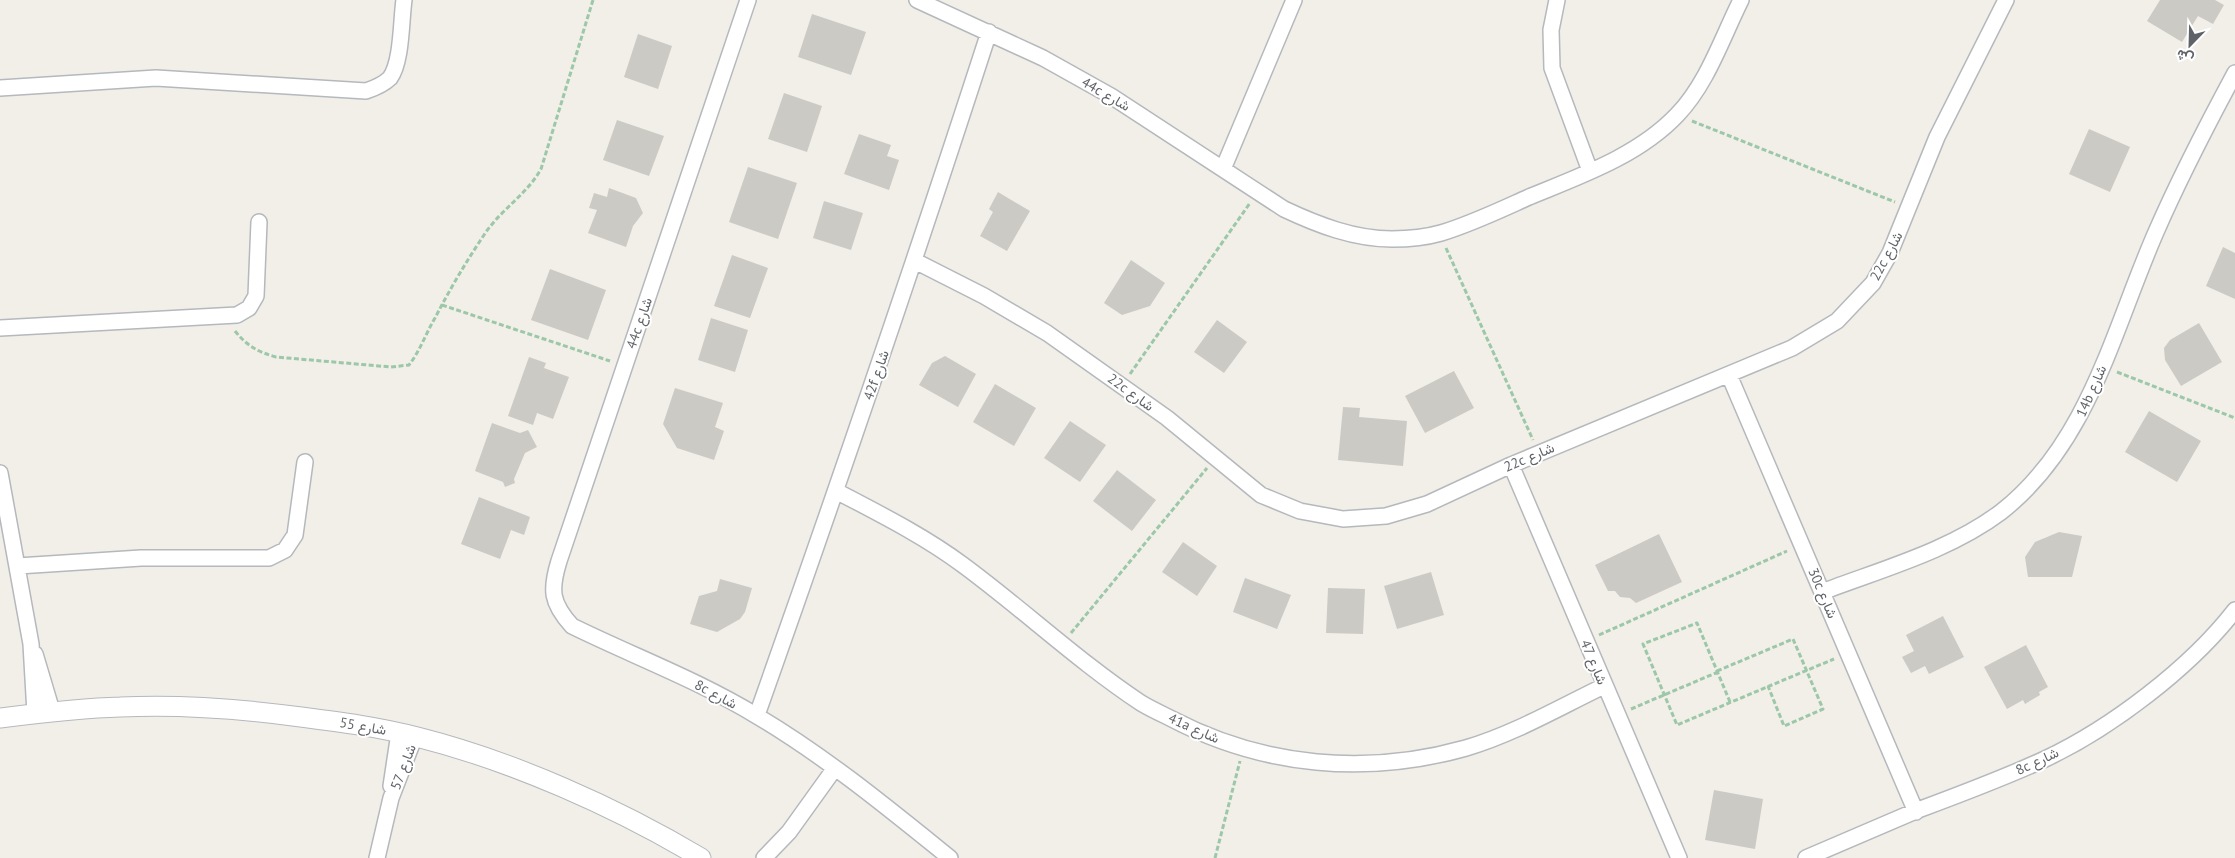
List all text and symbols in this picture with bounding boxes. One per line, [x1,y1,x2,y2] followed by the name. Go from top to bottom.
[2165,20,2215,70] north arrow
[2174,45,2196,69] text: ش
[1077,73,1134,117] street label: 44c شارع
[1866,228,1908,285] street label: 22c شارع
[622,295,658,352] street label: 44c شارع
[859,348,895,403] street label: 42f شارع
[2072,362,2112,420] street label: 14b شارع
[1103,369,1158,417] street label: 22c شارع
[1501,438,1558,478] street label: 22c شارع
[1802,565,1842,622] street label: 30c شارع
[1575,637,1612,688] street label: شارع 47
[691,675,740,714] street label: 8c شارع
[1165,709,1222,749] street label: 41a شارع
[338,713,388,741] street label: شارع 55
[386,742,422,793] street label: شارع 57
[2013,743,2062,781] street label: 8c شارع

